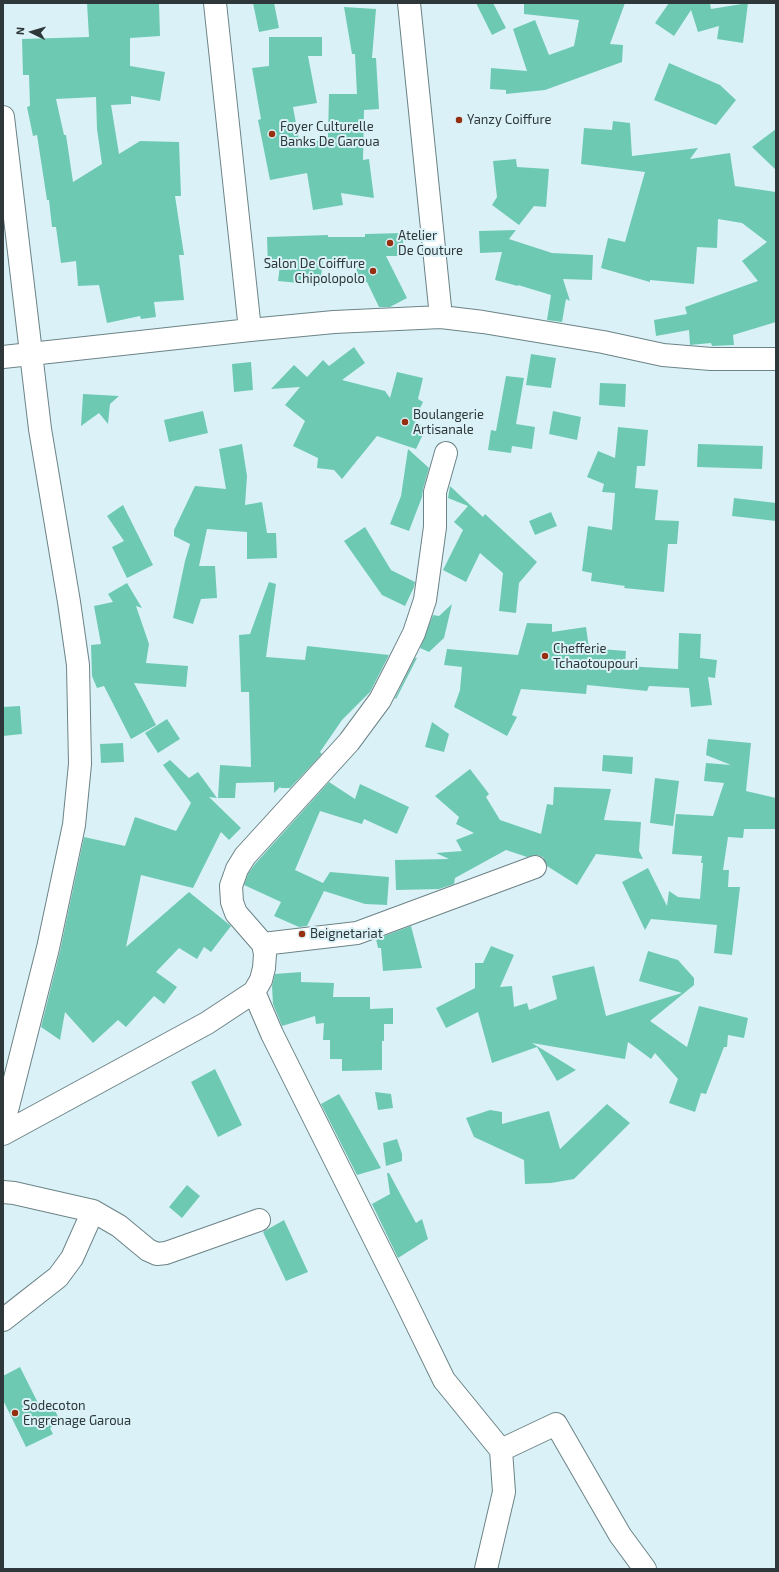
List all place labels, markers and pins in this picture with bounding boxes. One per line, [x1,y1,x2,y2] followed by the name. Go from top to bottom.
[467,112,551,128] place label: Yanzy Coiffure
[454,115,464,125] marker: Yanzy Coiffure
[280,119,380,150] place label: Foyer Culturelle Banks De Garoua
[267,129,277,139] marker: Foyer Culturelle Banks De Garoua
[398,228,463,259] place label: Atelier De Couture
[385,238,395,248] marker: Atelier De Couture
[264,256,365,287] place label: Salon De Coiffure Chipolopolo
[368,266,378,276] marker: Salon De Coiffure Chipolopolo
[413,407,484,438] place label: Boulangerie Artisanale
[400,417,410,427] marker: Boulangerie Artisanale
[553,641,638,672] place label: Chefferie Tchaotoupouri
[540,651,550,661] marker: Chefferie Tchaotoupouri
[310,926,383,942] place label: Beignetariat
[297,929,307,939] marker: Beignetariat
[23,1398,131,1429] place label: Sodecoton Engrenage Garoua
[10,1408,20,1418] marker: Sodecoton Engrenage Garoua

